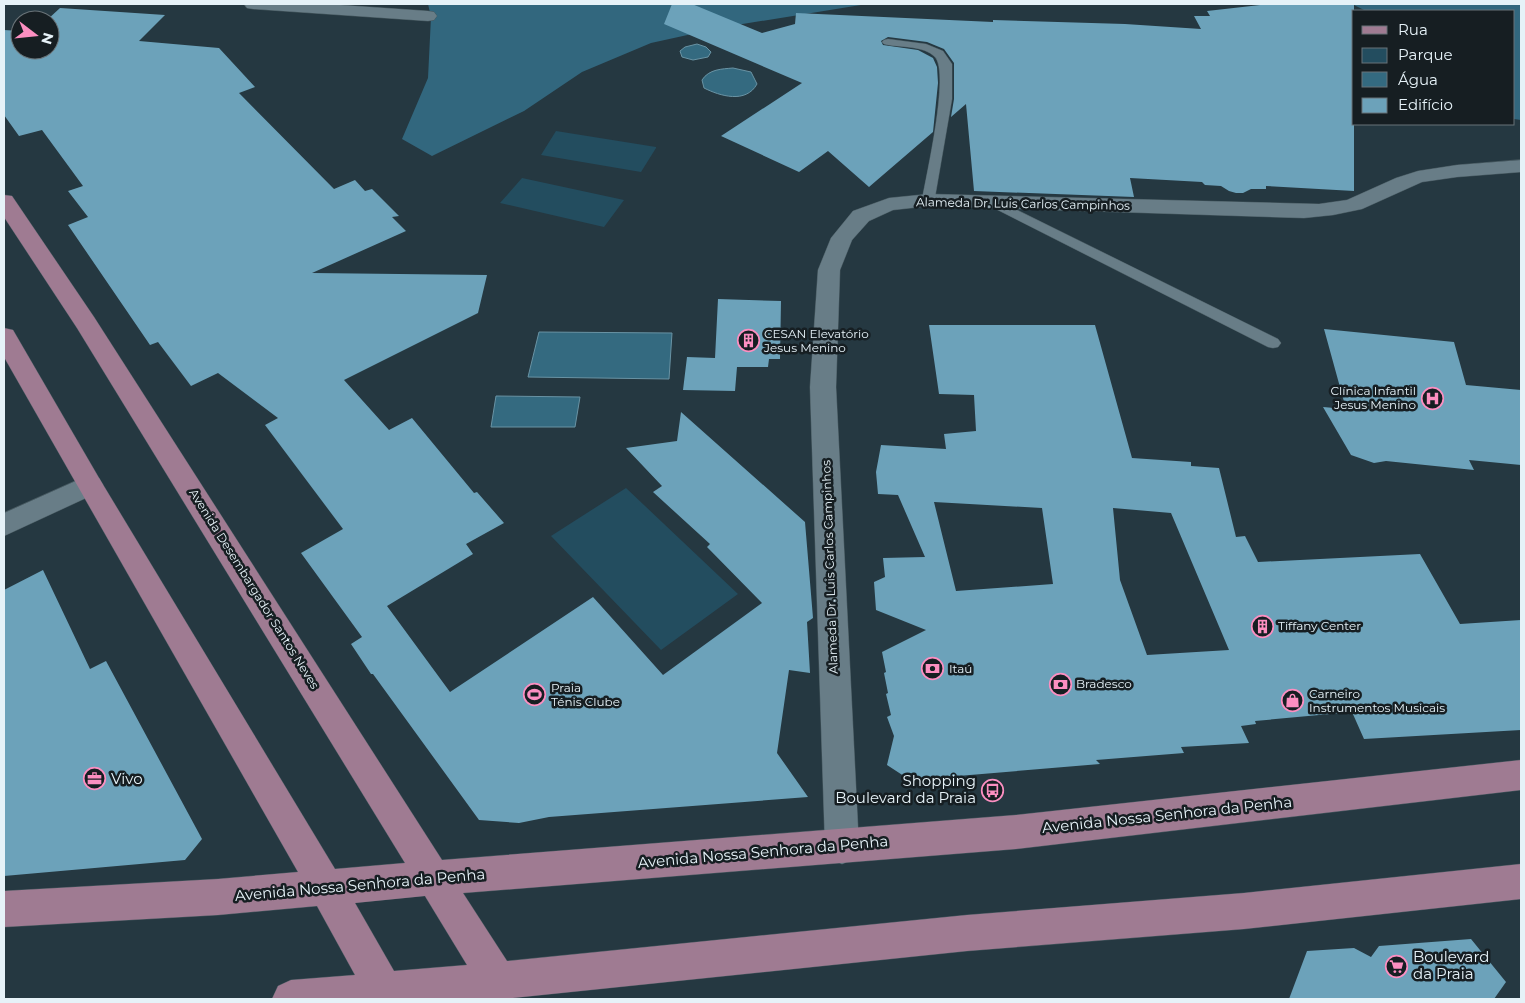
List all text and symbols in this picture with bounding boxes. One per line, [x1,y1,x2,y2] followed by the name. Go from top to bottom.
[10,10,60,60] north arrow
[1352,10,1515,125] legend
[1398,20,1428,39] text: Rua
[37,31,58,47] text: N
[1398,45,1453,64] text: Parque
[1398,70,1438,89] text: Água
[1398,95,1453,114] text: Edifício
[916,194,1130,213] street label: Alameda Dr. Luis Carlos Campinhos
[763,326,869,355] place label: CESAN Elevatório Jesus Menino
[736,329,760,353] building icon: CESAN Elevatório Jesus Menino
[1331,383,1416,412] place label: Clínica Infantil Jesus Menino
[1420,386,1444,410] hospital icon: Clínica Infantil Jesus Menino
[818,460,841,674] street label: Alameda Dr. Luis Carlos Campinhos
[186,486,323,692] street label: Avenida Desembargador Santos Neves
[1250,614,1274,638] building icon: Tiffany Center
[1278,618,1361,633] place label: Tiffany Center
[921,657,945,681] bank icon: Itaú
[949,661,972,676] place label: Itaú
[1048,672,1072,696] bank icon: Bradesco
[1076,676,1132,691] place label: Bradesco
[551,680,620,709] place label: Praia Ténis Clube
[523,683,547,707] sports icon: Praia Ténis Clube
[1309,686,1445,715] place label: Carneiro Instrumentos Musicais
[1281,689,1305,713] shop icon: Carneiro Instrumentos Musicais
[83,767,107,791] office icon: Vivo
[111,769,143,788] place label: Vivo
[835,771,976,807] place label: Shopping Boulevard da Praia
[980,778,1004,802] bus stop icon: Shopping Boulevard da Praia
[1041,792,1293,837] street label: Avenida Nossa Senhora da Penha
[637,831,889,872] street label: Avenida Nossa Senhora da Penha
[234,864,486,905] street label: Avenida Nossa Senhora da Penha
[1413,947,1489,983] place label: Boulevard da Praia
[1385,954,1409,978] supermarket icon: Boulevard da Praia

